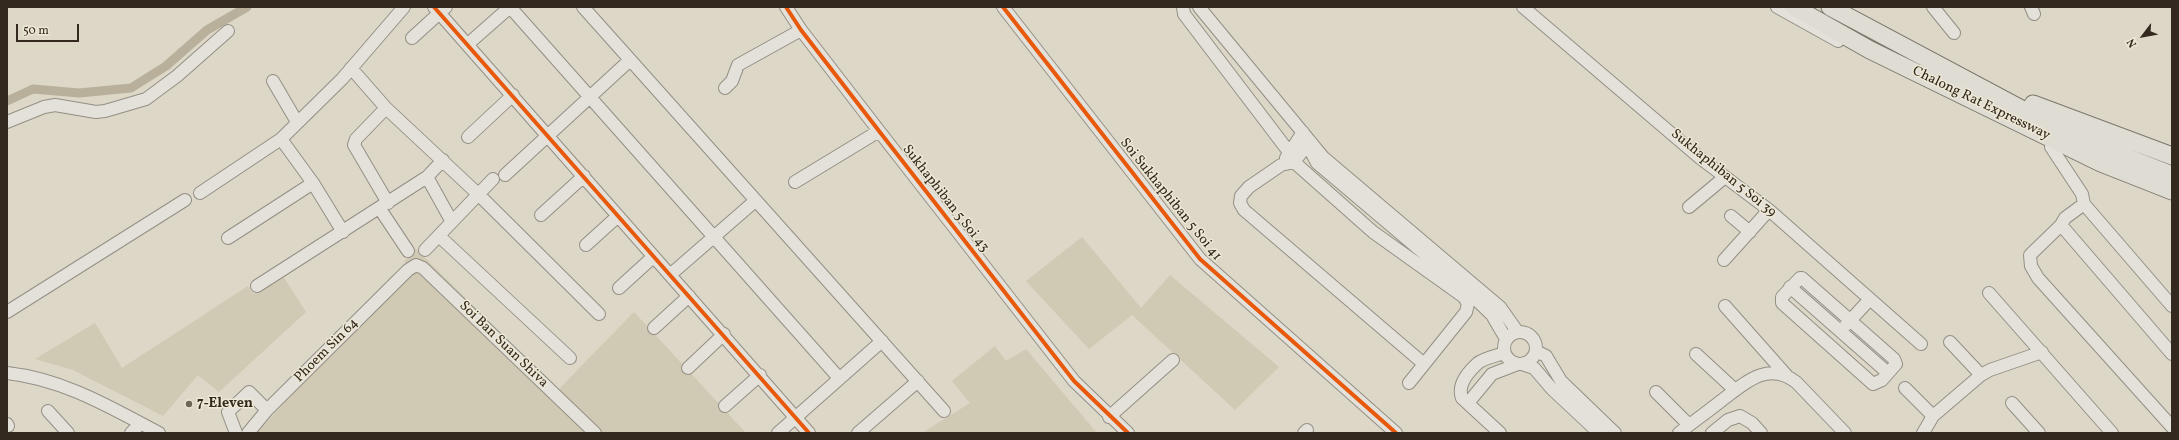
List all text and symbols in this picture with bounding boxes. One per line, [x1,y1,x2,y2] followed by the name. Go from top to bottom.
[18,16,81,42] scale bar
[2123,16,2163,56] north arrow
[23,23,49,39] text: 50 m
[2124,35,2141,50] text: N
[1909,63,2053,145] street label: Chalong Rat Expressway
[1667,126,1779,222] street label: Sukhaphiban 5 Soi 39
[1115,135,1225,265] street label: Soi Sukhaphiban 5 Soi 41
[898,142,992,256] street label: Sukhaphiban 5 Soi 43
[455,298,551,392] street label: Soi Ban Suan Shiva
[291,315,363,387] street label: Phoem Sin 64
[197,396,253,412] place label: 7-Eleven
[184,399,194,409] marker: 7-Eleven

